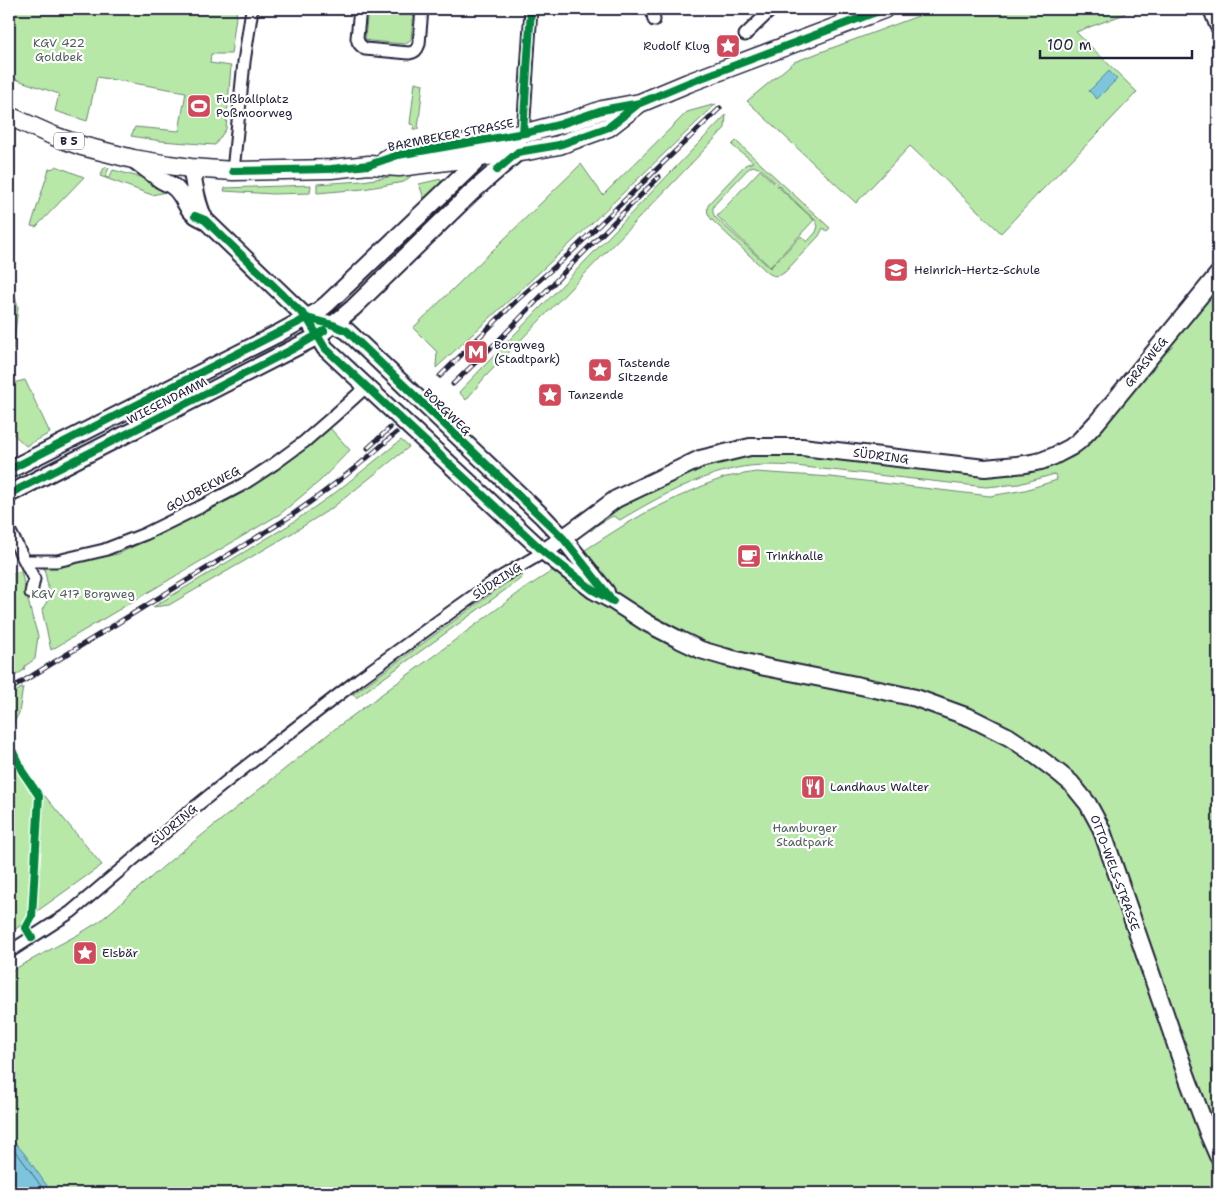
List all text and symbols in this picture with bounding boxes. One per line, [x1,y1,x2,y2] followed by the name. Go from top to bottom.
[1040,28,1192,60] scale bar
[715,33,741,59] place icon: Rudolf Klug
[33,35,85,65] park label: KGV 422 Goldbek
[1047,35,1092,55] text: 100 m
[643,38,710,54] place label: Rudolf Klug
[216,91,292,121] place label: Fußballplatz Poßmoorweg
[186,93,212,119] sports icon: Fußballplatz Poßmoorweg
[387,115,515,155] street label: BARMBEKER STRASSE
[54,132,84,150] road number: B 5
[883,257,909,283] school or university icon: Heinrich-Hertz-Schule
[914,262,1040,278] place label: Heinrich-Hertz-Schule
[1121,334,1171,390] street label: GRASWEG
[494,337,560,367] place label: Borgweg (Stadtpark)
[463,339,489,365] metro station icon: Borgweg (Stadtpark)
[618,355,671,385] place label: Tastende Sitzende
[587,357,613,383] place icon: Tastende Sitzende
[124,374,210,428] street label: WIESENDAMM
[537,382,563,408] place icon: Tanzende
[420,385,474,439] street label: BORGWEG
[568,387,624,403] place label: Tanzende
[852,445,910,467] street label: SÜDRING
[163,463,243,515] street label: GOLDBEKWEG
[736,543,762,569] cafe icon: Trinkhalle
[766,548,824,564] place label: Trinkhalle
[469,559,525,603] street label: SÜDRING
[31,586,135,602] park label: KGV 417 Borgweg
[800,774,826,800] restaurant icon: Landhaus Walter
[830,779,930,795] place label: Landhaus Walter
[147,801,201,849] street label: SÜDRING
[1087,813,1143,933] street label: OTTO-WELS-STRASSE
[772,820,838,850] park label: Hamburger Stadtpark
[72,940,98,966] place icon: Eisbär
[102,945,139,961] place label: Eisbär

